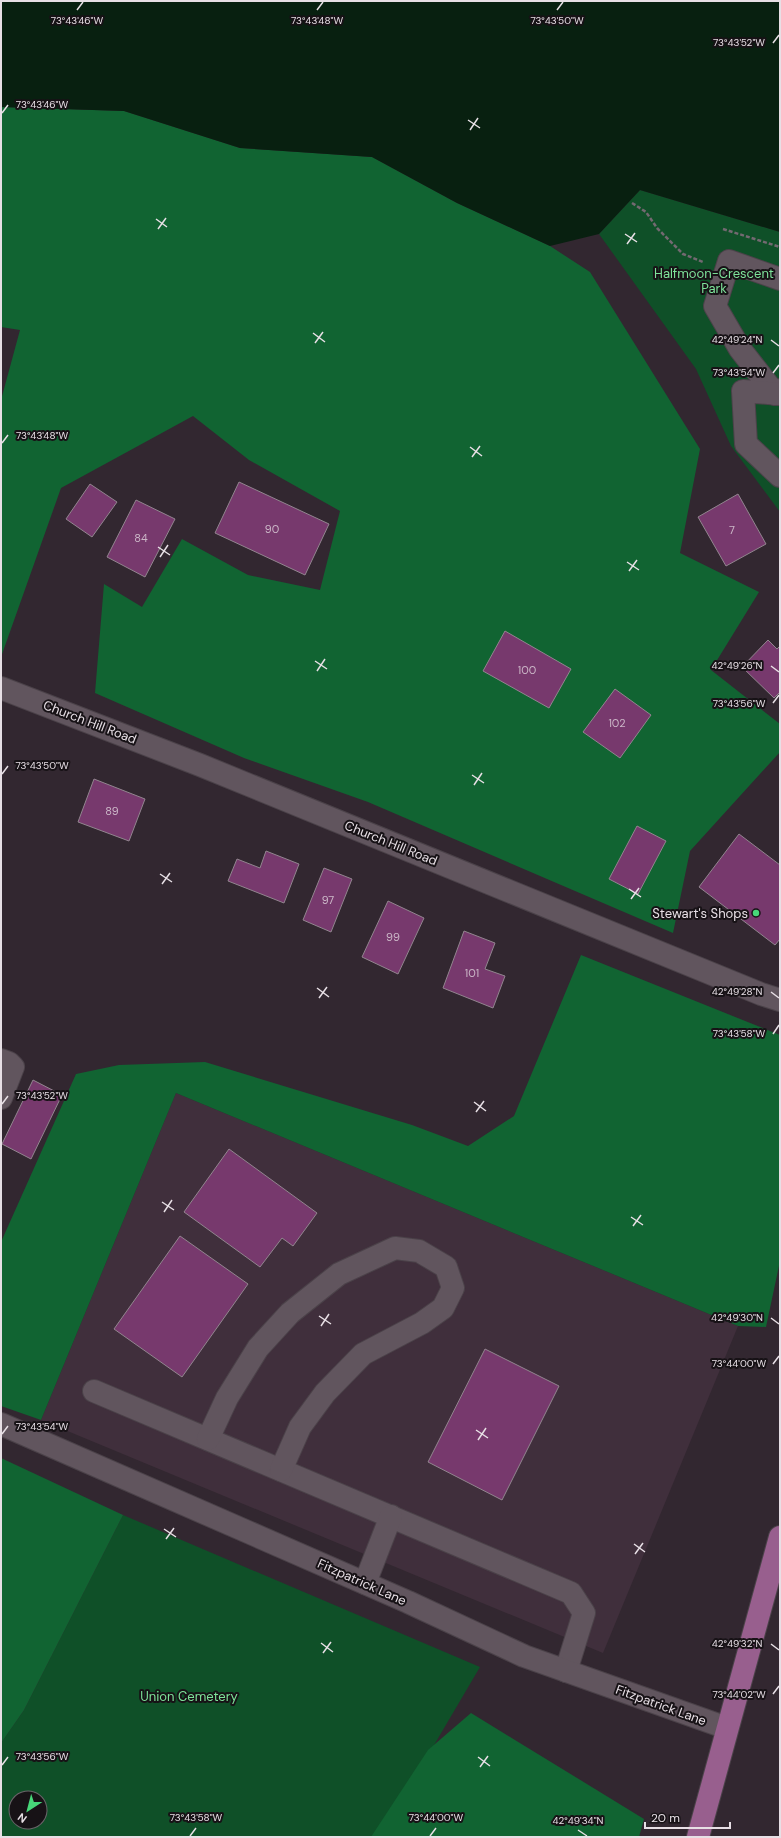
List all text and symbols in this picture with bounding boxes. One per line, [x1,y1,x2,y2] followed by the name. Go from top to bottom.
[51,14,104,27] text: 73°43'46"W
[291,14,343,27] text: 73°43'48"W
[530,14,584,27] text: 73°43'50"W
[713,36,765,49] text: 73°43'52"W
[16,98,69,111] text: 73°43'46"W
[654,265,774,297] park label: Halfmoon-Crescent Park
[712,333,762,346] text: 42°49'24"N
[713,366,766,379] text: 73°43'54"W
[16,429,68,442] text: 73°43'48"W
[265,522,279,536] house number: 90
[729,523,735,537] house number: 7
[134,531,148,545] house number: 84
[711,659,763,672] text: 42°49'26"N
[518,663,536,677] house number: 100
[41,696,139,748] street label: Church Hill Road
[713,697,766,710] text: 73°43'56"W
[608,716,626,730] house number: 102
[15,759,69,772] text: 73°43'50"W
[105,804,119,818] house number: 89
[342,817,440,869] street label: Church Hill Road
[322,893,334,907] house number: 97
[652,905,748,922] place label: Stewart's Shops
[751,908,761,918] marker: Stewart's Shops
[386,930,400,944] house number: 99
[465,966,479,980] house number: 101
[712,985,762,998] text: 42°49'28"N
[713,1027,766,1040] text: 73°43'58"W
[16,1089,68,1102] text: 73°43'52"W
[711,1311,763,1324] text: 42°49'30"N
[712,1357,767,1370] text: 73°44'00"W
[16,1420,69,1433] text: 73°43'54"W
[315,1555,409,1609] street label: Fitzpatrick Lane
[712,1637,762,1650] text: 42°49'32"N
[613,1681,709,1729] street label: Fitzpatrick Lane
[140,1688,238,1705] park label: Union Cemetery
[712,1688,766,1701] text: 73°44'02"W
[16,1750,69,1763] text: 73°43'56"W
[8,1790,48,1830] north arrow
[645,1804,730,1830] scale bar
[15,1810,29,1826] text: N
[651,1810,680,1826] text: 20 m
[170,1811,223,1824] text: 73°43'58"W
[409,1811,464,1824] text: 73°44'00"W
[553,1814,604,1827] text: 42°49'34"N

